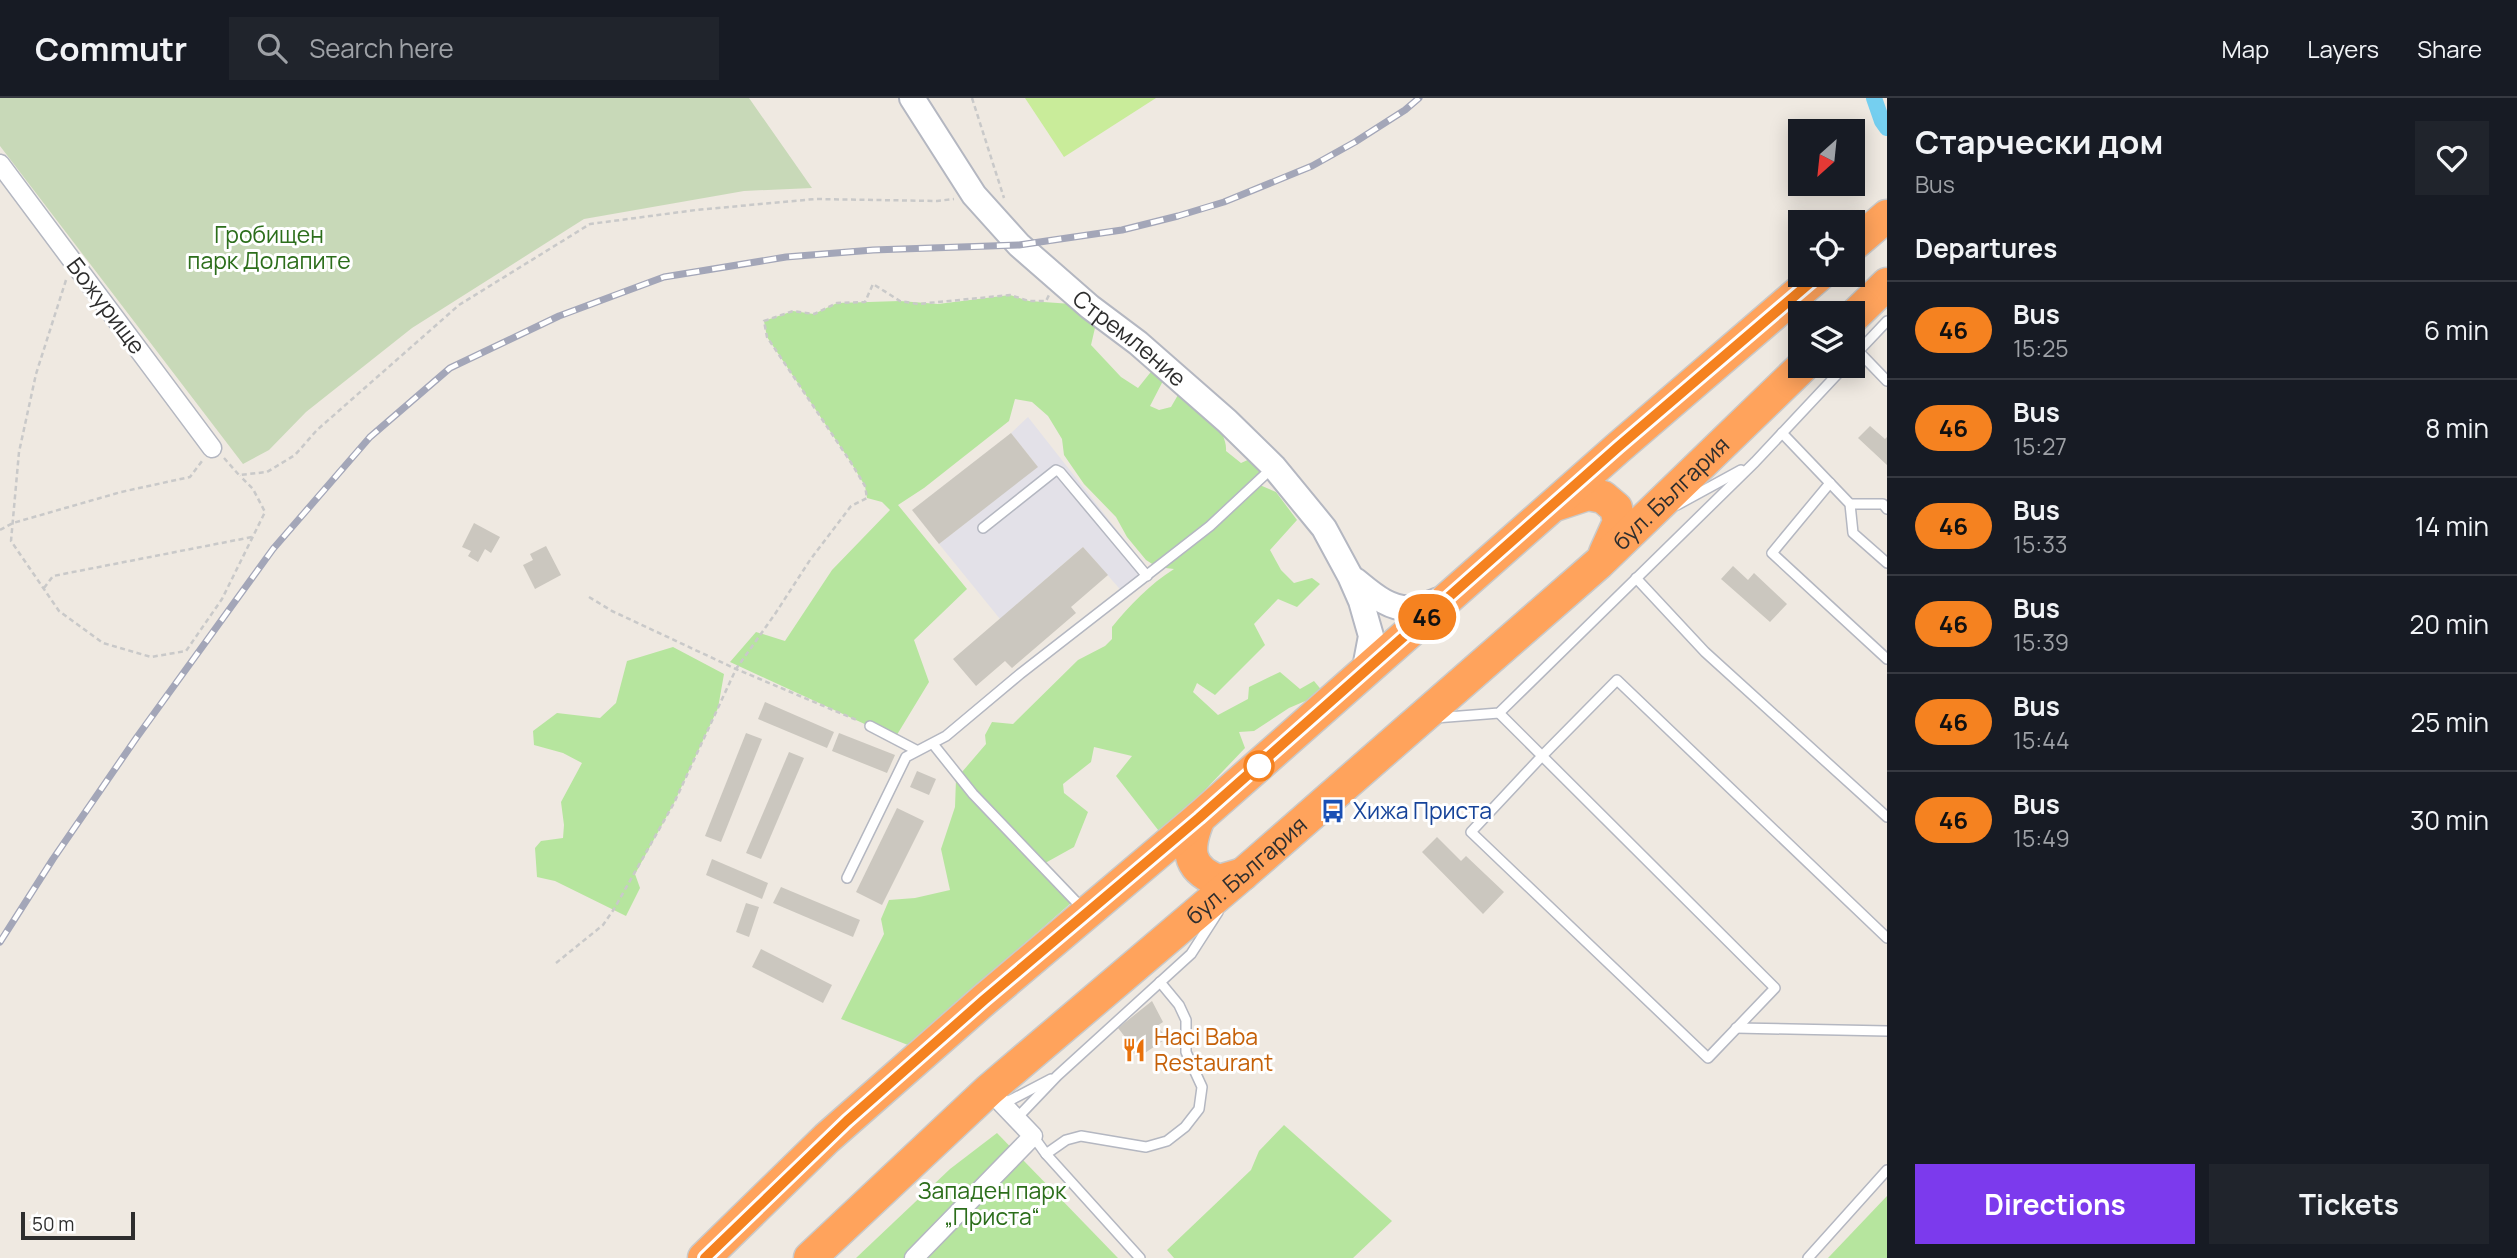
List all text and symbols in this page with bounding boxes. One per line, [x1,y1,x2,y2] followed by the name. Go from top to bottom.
[229,17,719,80] search box
[35,26,187,71] text: Commutr
[253,29,291,67] icon: search
[309,30,454,66] text: Search here
[2222,32,2269,65] text: Map
[2307,32,2379,65] text: Layers
[2417,32,2482,65] text: Share
[1788,119,1866,196] north arrow
[1788,119,1865,378] map controls
[1915,119,2163,164] text: Старчески дом
[2415,121,2489,195] button: heart
[1915,168,1955,200] text: Bus
[1788,210,1865,287] button: locate
[187,218,351,276] park label: Гробищен парк Долапите
[1915,230,2057,266] text: Departures
[60,251,154,360] street label: Божурище
[1066,282,1194,393] street label: Стремление
[2013,296,2060,332] text: Bus
[1788,301,1865,378] button: layers
[2424,312,2489,348] text: 6 min
[1939,313,1968,346] text: 46
[2013,332,2069,364] text: 15:25
[2013,394,2060,430] text: Bus
[2425,410,2489,446] text: 8 min
[1939,411,1968,444] text: 46
[1605,429,1736,556] street label: бул. България
[2013,430,2067,462] text: 15:27
[2013,492,2060,528] text: Bus
[2415,508,2489,544] text: 14 min
[1939,509,1968,542] text: 46
[2013,528,2068,560] text: 15:33
[2013,590,2060,626] text: Bus
[1396,594,1458,640] line badge: 46
[1412,600,1442,633] text: 46
[2410,606,2489,642] text: 20 min
[1939,607,1968,640] text: 46
[2013,626,2069,658] text: 15:39
[2013,688,2060,724] text: Bus
[2410,704,2489,740] text: 25 min
[1939,705,1968,738] text: 46
[2013,724,2069,756] text: 15:44
[1244,751,1274,781] unlabelled marker
[2013,786,2060,822] text: Bus
[1353,794,1492,826] place label: Хижа Приста
[1319,797,1347,825] bus stop icon: Хижа Приста
[2410,802,2489,838] text: 30 min
[1939,803,1968,836] text: 46
[1178,808,1313,931] street label: бул. България
[2013,822,2070,854] text: 15:49
[1154,1020,1273,1078] place label: Haci Baba Restaurant
[1120,1036,1148,1064] restaurant icon: Haci Baba Restaurant
[1915,1164,2195,1244] button: Directions
[2209,1164,2489,1244] button: Tickets
[918,1174,1067,1232] park label: Западен парк „Приста“
[21,1209,135,1241] scale bar
[32,1211,74,1237] text: 50 m

